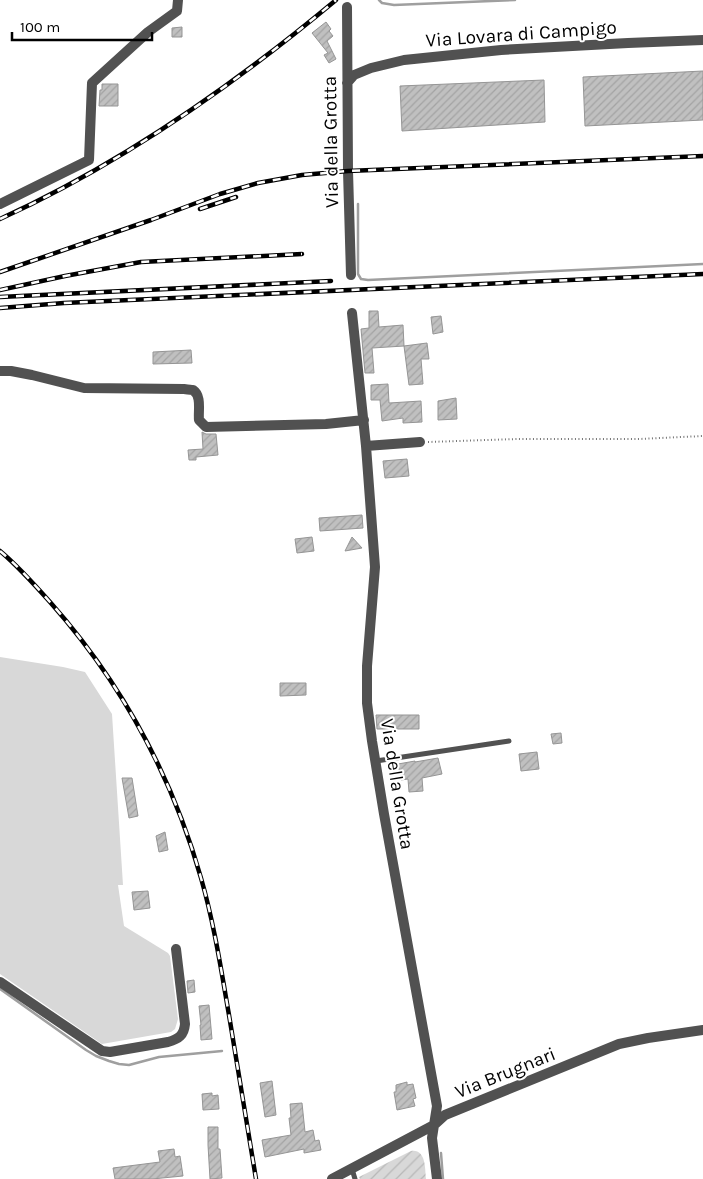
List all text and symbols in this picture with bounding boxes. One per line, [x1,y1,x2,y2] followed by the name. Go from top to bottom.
[12,10,152,42] scale bar
[425,16,617,52] street label: Via Lovara di Campigo
[20,18,60,36] text: 100 m
[319,76,343,208] street label: Via della Grotta
[376,717,418,851] street label: Via della Grotta
[452,1043,559,1103] street label: Via Brugnari

